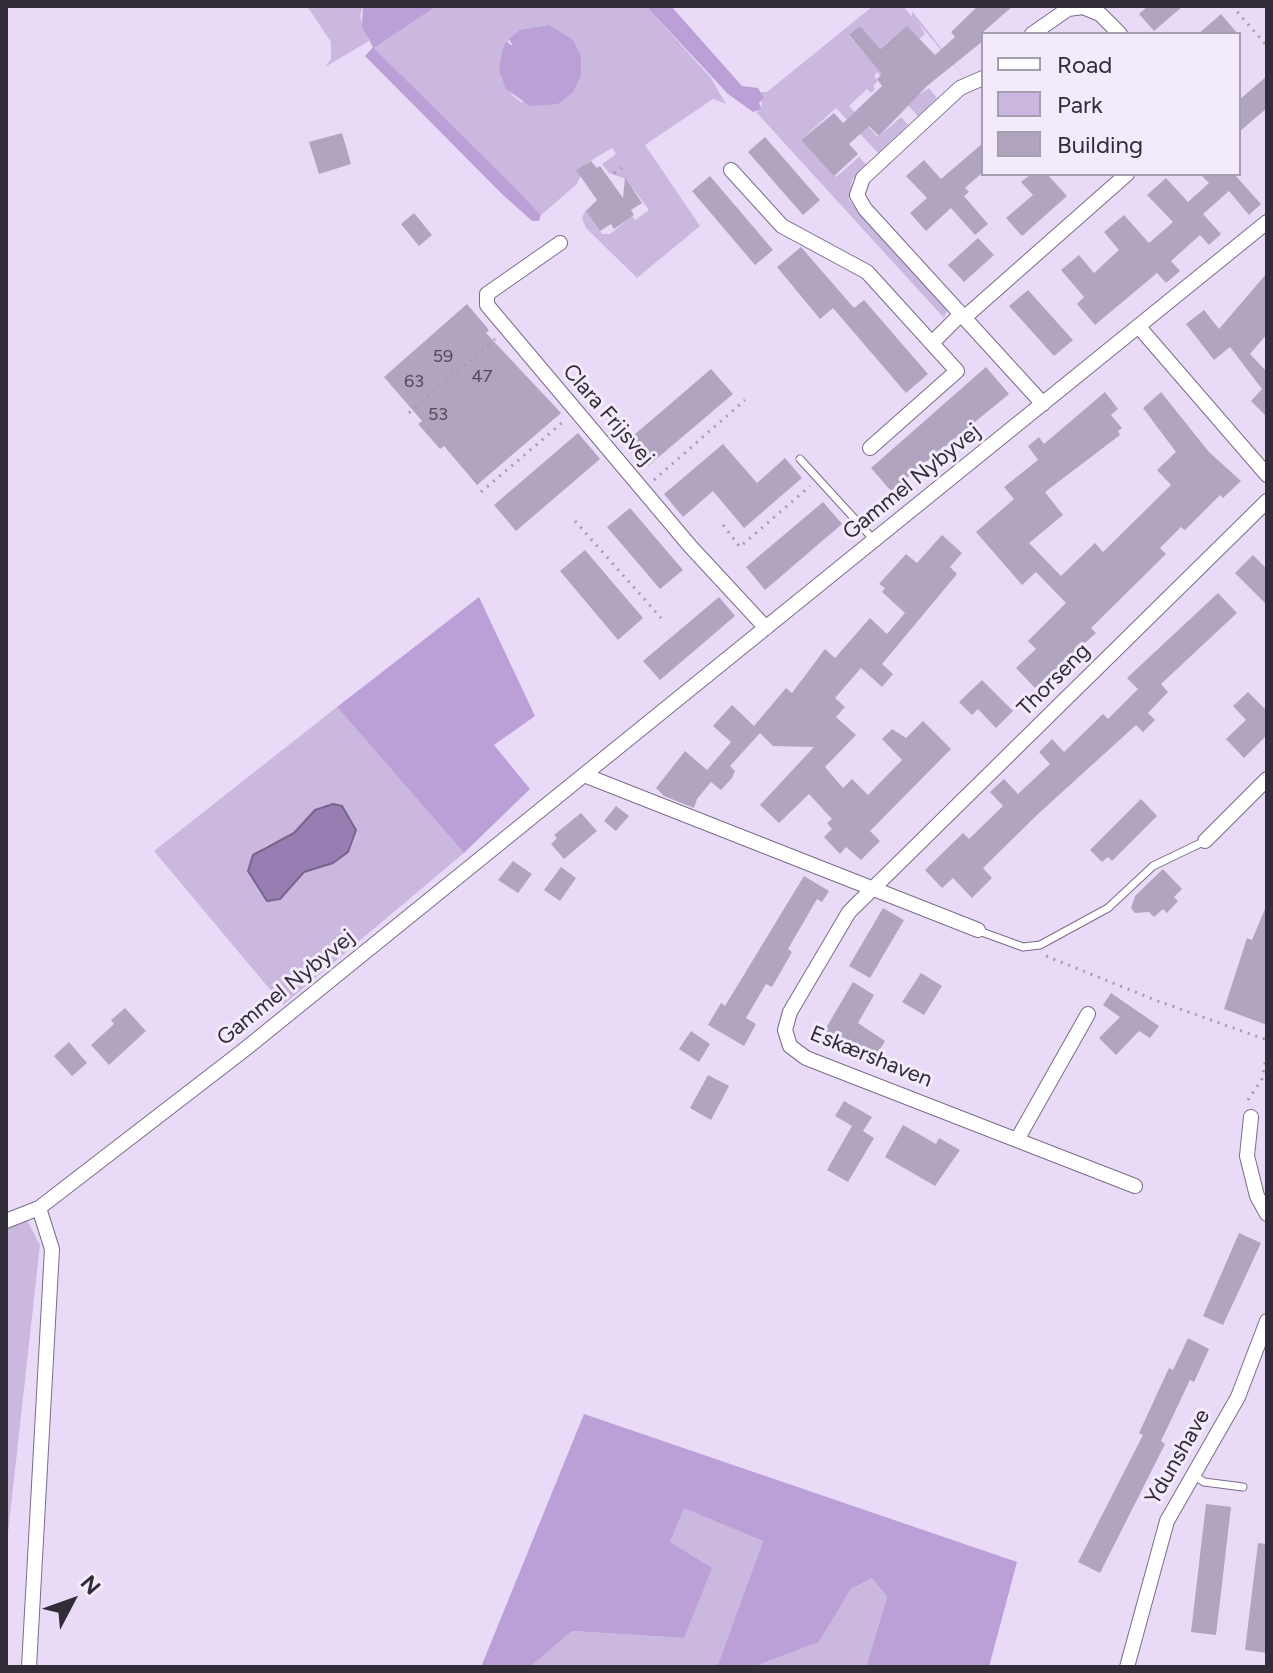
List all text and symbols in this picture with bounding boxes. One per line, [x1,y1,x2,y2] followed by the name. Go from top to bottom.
[981,32,1241,176] legend
[1057,50,1112,79] text: Road
[1057,90,1103,119] text: Park
[1057,130,1143,159] text: Building
[433,346,453,368] house number: 59
[557,359,659,471] street label: Clara Frijsvej
[472,366,492,388] house number: 47
[404,371,424,393] house number: 63
[428,404,448,426] house number: 53
[838,418,986,546] street label: Gammel Nybyvej
[1012,638,1096,722] street label: Thorseng
[212,924,360,1052] street label: Gammel Nybyvej
[806,1021,936,1093] street label: Eskærshaven
[1140,1404,1216,1510] street label: Ydunshave
[32,1561,112,1641] north arrow
[75,1570,106,1600] text: N

